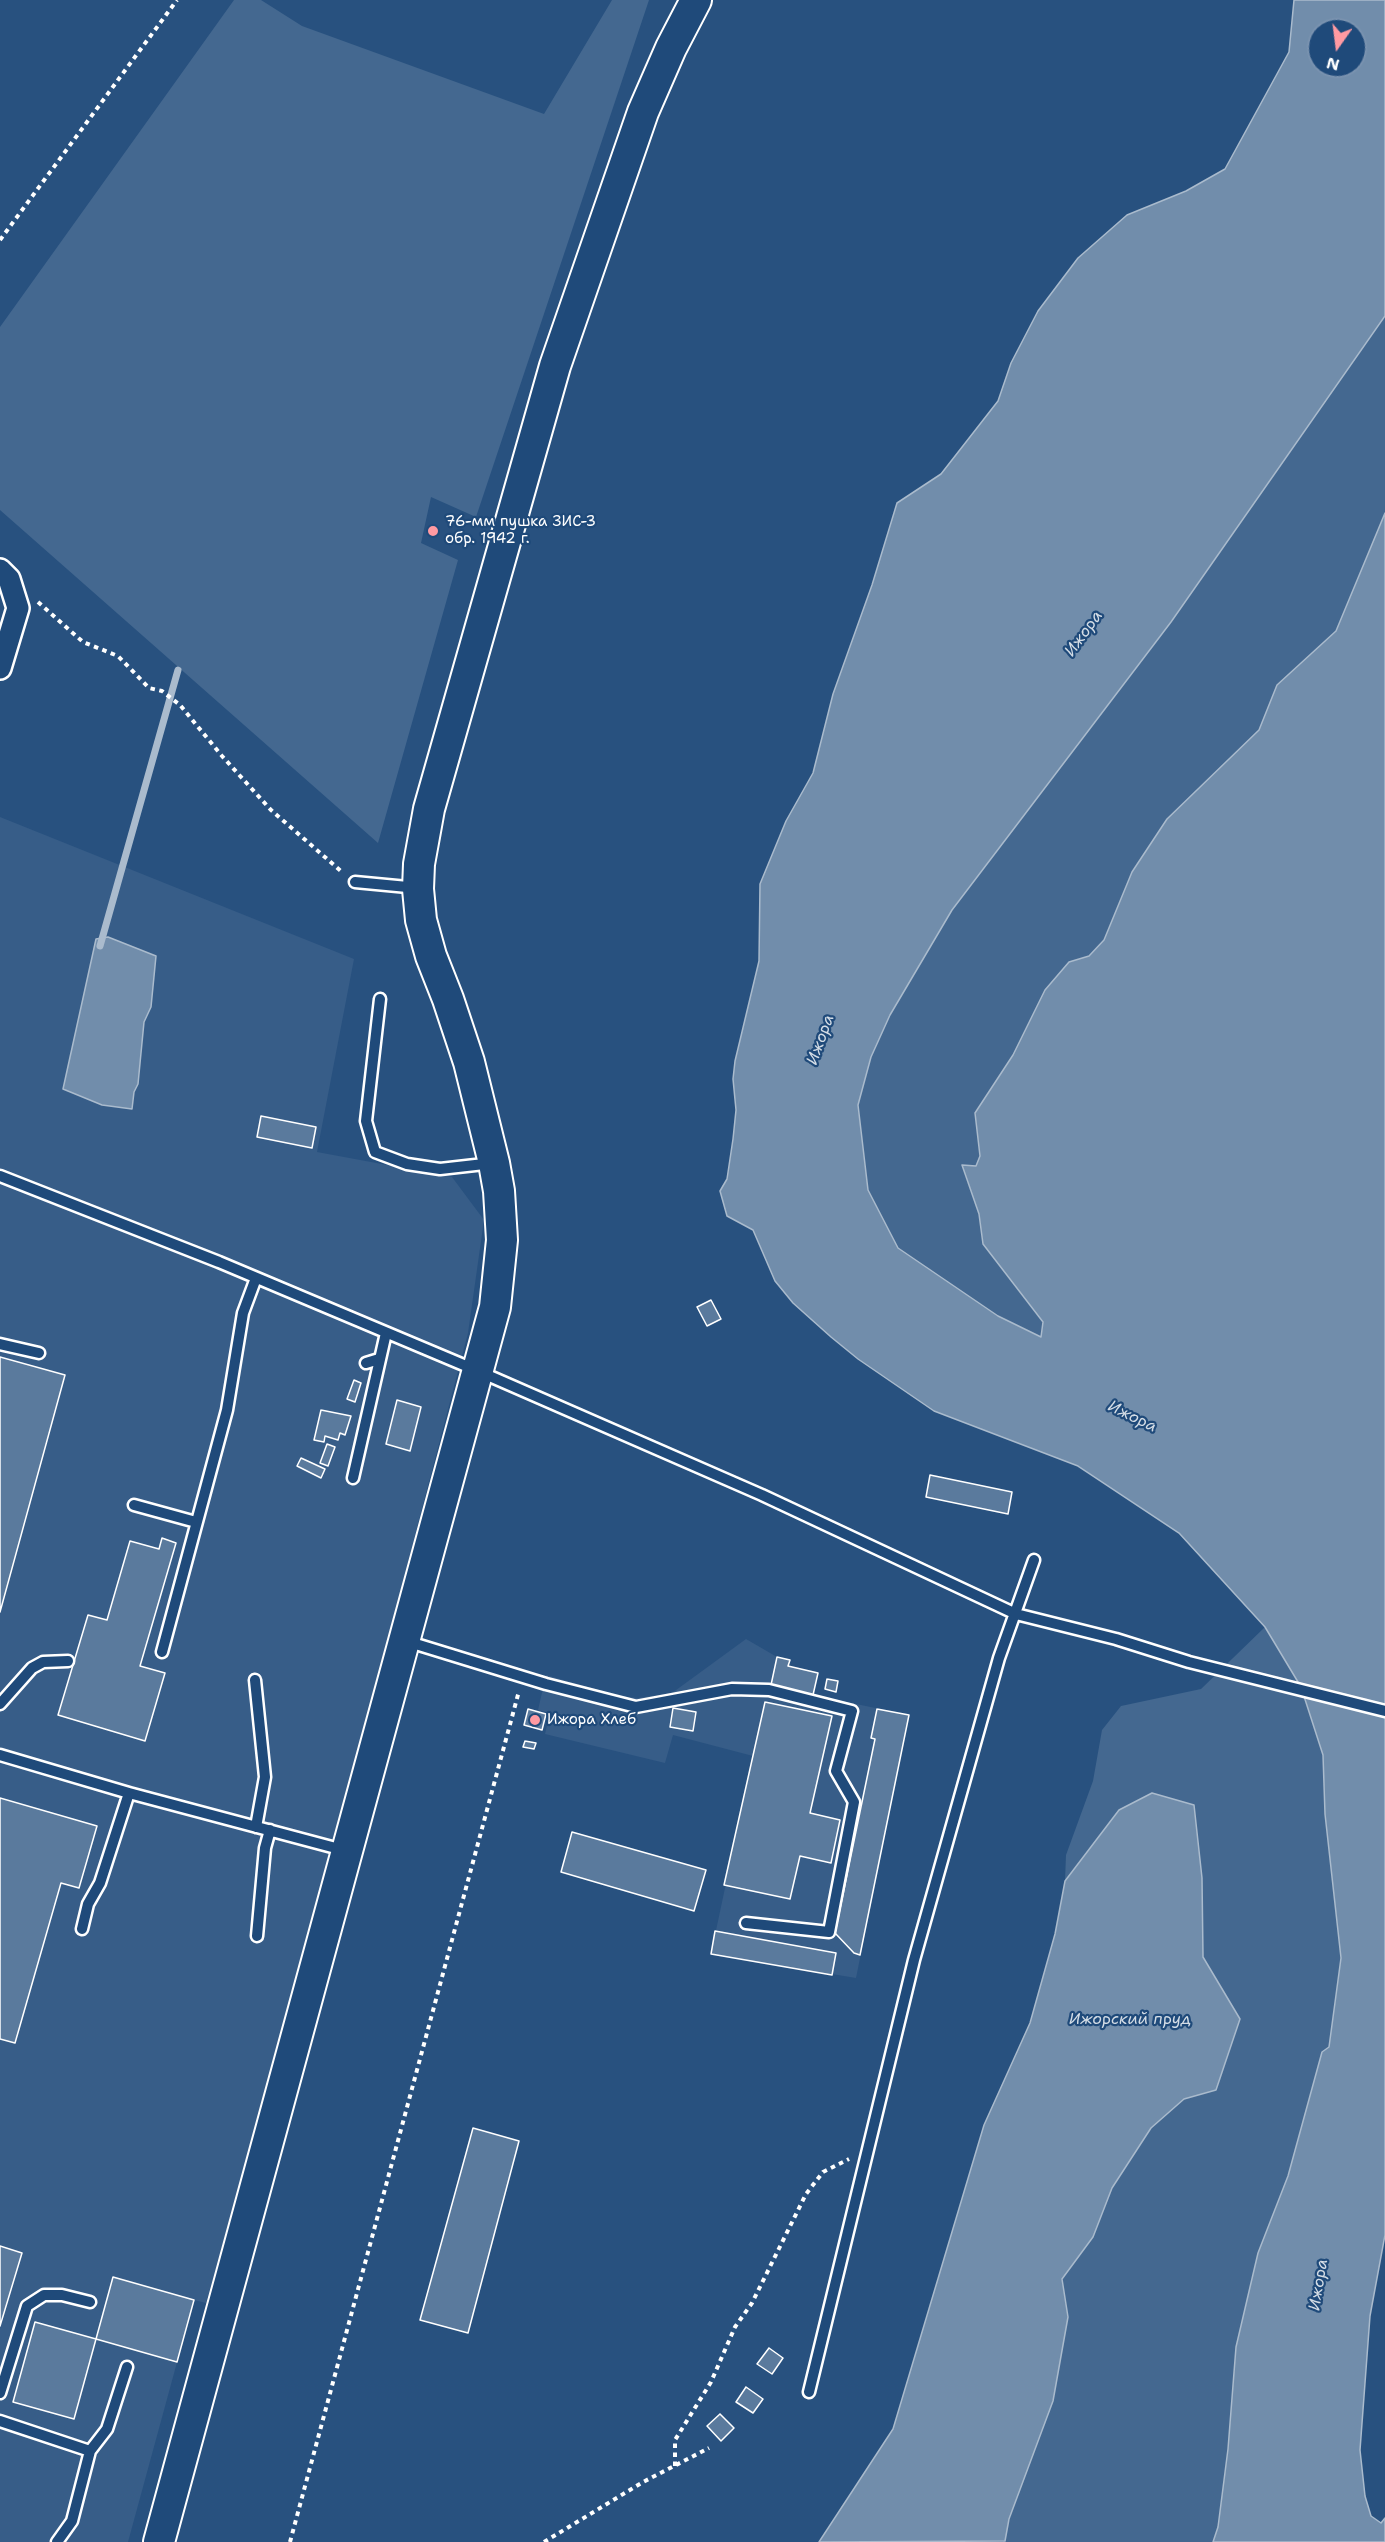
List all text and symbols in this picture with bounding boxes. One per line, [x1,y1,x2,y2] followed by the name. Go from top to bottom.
[1307,18,1367,78] north arrow
[1324,52,1342,76] text: N
[445,513,596,548] place label: 76-мм пушка ЗИС-3 обр. 1942 г.
[426,524,440,538] marker: 76-мм пушка ЗИС-3 обр. 1942 г.
[1061,607,1107,661] water label: Ижора
[803,1012,839,1068] water label: Ижора
[1104,1397,1160,1437] water label: Ижора
[547,1711,636,1729] place label: Ижора Хлеб
[528,1713,542,1727] marker: Ижора Хлеб
[1069,2010,1191,2030] water label: Ижорский пруд
[1305,2258,1333,2312] water label: Ижора

